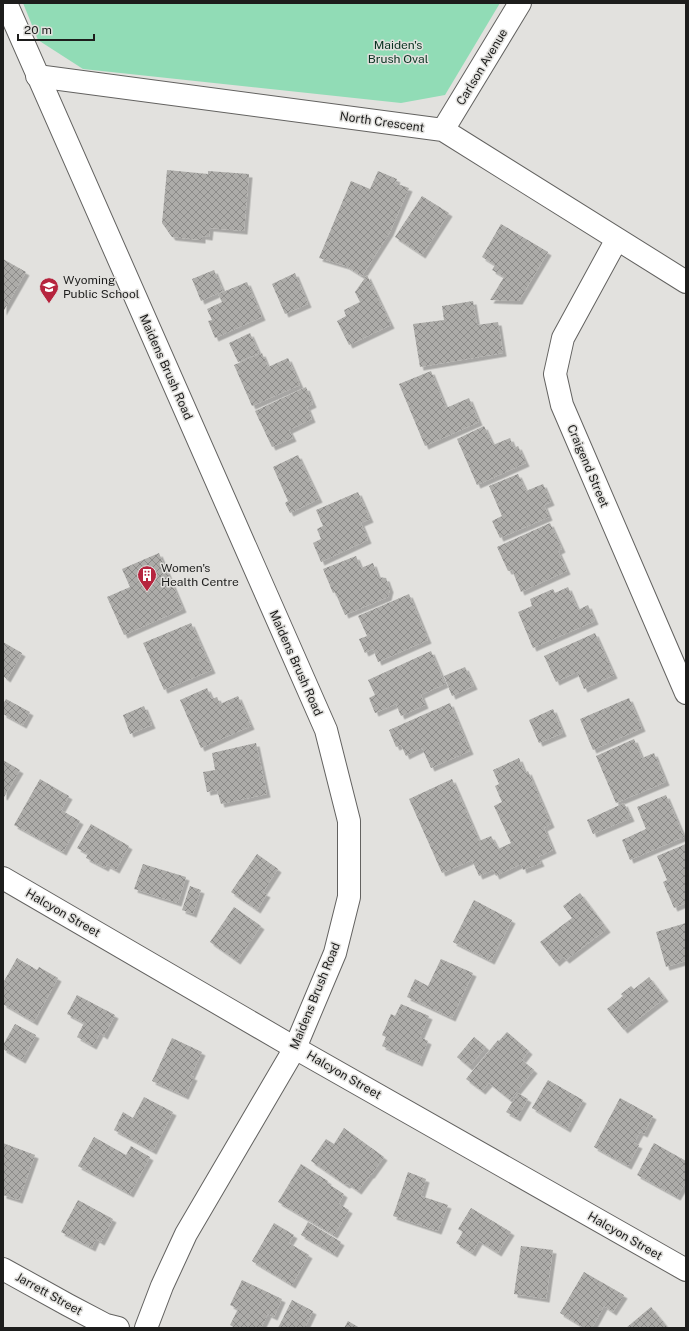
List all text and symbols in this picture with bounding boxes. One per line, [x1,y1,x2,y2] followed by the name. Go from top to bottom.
[18,16,94,42] scale bar
[24,23,52,37] text: 20 m
[454,26,510,108] street label: Carlson Avenue
[368,38,429,66] park label: Maiden's Brush Oval
[339,109,425,135] street label: North Crescent
[63,273,140,301] place label: Wyoming Public School
[38,276,60,304] school or university icon: Wyoming Public School
[136,312,196,422] street label: Maidens Brush Road
[564,423,612,510] street label: Craigend Street
[161,561,239,589] place label: Women's Health Centre
[136,564,158,592] building icon: Women's Health Centre
[266,608,326,718] street label: Maidens Brush Road
[23,886,103,940] street label: Halcyon Street
[287,941,343,1051] street label: Maidens Brush Road
[304,1048,384,1102] street label: Halcyon Street
[585,1209,665,1263] street label: Halcyon Street
[13,1270,85,1318] street label: Jarrett Street

